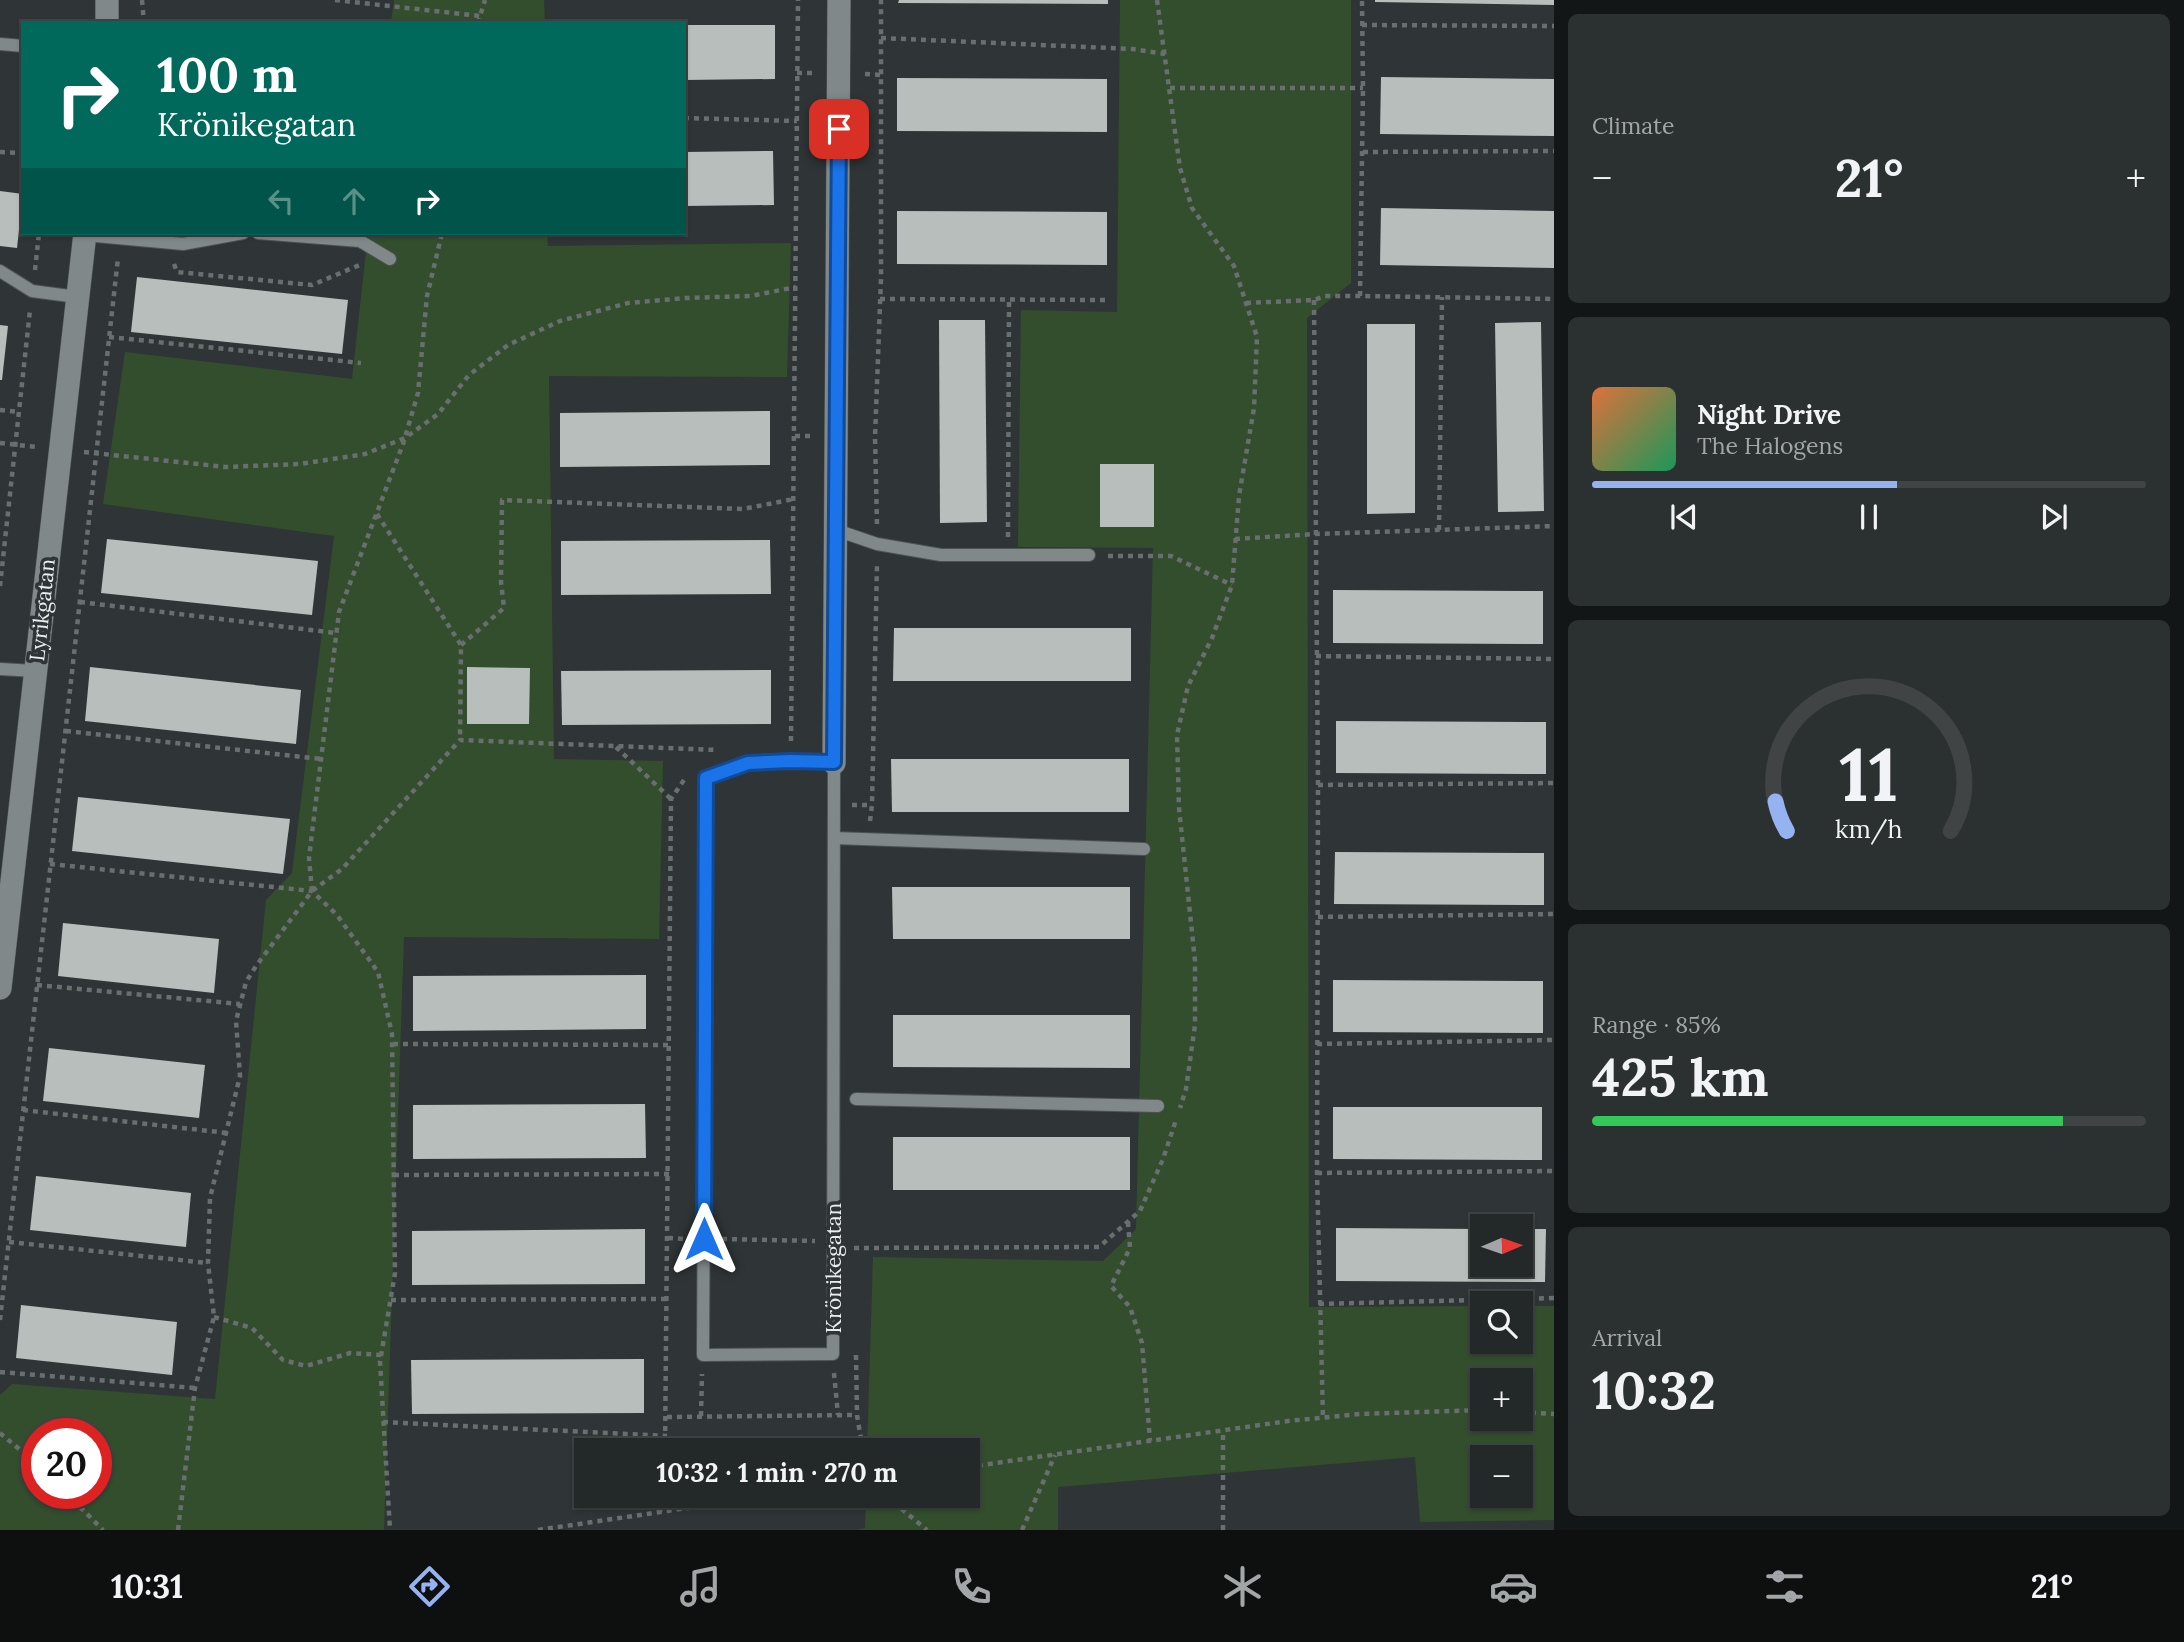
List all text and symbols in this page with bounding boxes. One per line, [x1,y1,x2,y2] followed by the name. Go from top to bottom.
[157,43,297,105] text: 100 m
[42,49,133,140] icon: right
[809,99,869,159] pin
[157,104,356,145] text: Krönikegatan
[820,110,858,148] icon: arrive
[1592,111,1674,140] text: Climate
[1835,145,1903,211] text: 21°
[1592,154,1612,202] text: −
[2126,154,2146,202] text: +
[262,182,300,220] icon: left
[335,182,373,220] icon: ahead
[408,182,446,220] icon: right
[1697,398,1841,431] text: Night Drive
[1697,431,1843,460] text: The Halogens
[1665,498,1703,536] icon: previous
[1850,498,1888,536] icon: pause
[2035,498,2073,536] icon: next
[23,557,61,663] street label: Lyrikgatan
[1839,728,1899,821] text: 11
[1835,813,1903,845] text: km/h
[1592,1010,1721,1039] text: Range · 85%
[1592,1044,1769,1110] text: 425 km
[667,1202,741,1276] position arrow
[820,1202,847,1333] street label: Krönikegatan
[1470,1214,1533,1278] north arrow
[1470,1214,1533,1508] map controls
[1470,1291,1533,1354] button: search
[1592,1323,1662,1352] text: Arrival
[1592,1357,1716,1423] text: 10:32
[1470,1368,1533,1431] button: +
[21,1418,112,1509] speed limit sign: 20
[1470,1445,1533,1508] button: −
[657,1456,897,1489] text: 10:32 · 1 min · 270 m
[405,1562,454,1611] icon: directions
[676,1562,725,1611] icon: music
[947,1562,996,1611] icon: phone
[1218,1562,1267,1611] icon: climate
[1489,1562,1538,1611] icon: car
[1760,1562,1809,1611] icon: filters
[111,1566,183,1607] text: 10:31
[2031,1566,2073,1607] text: 21°

